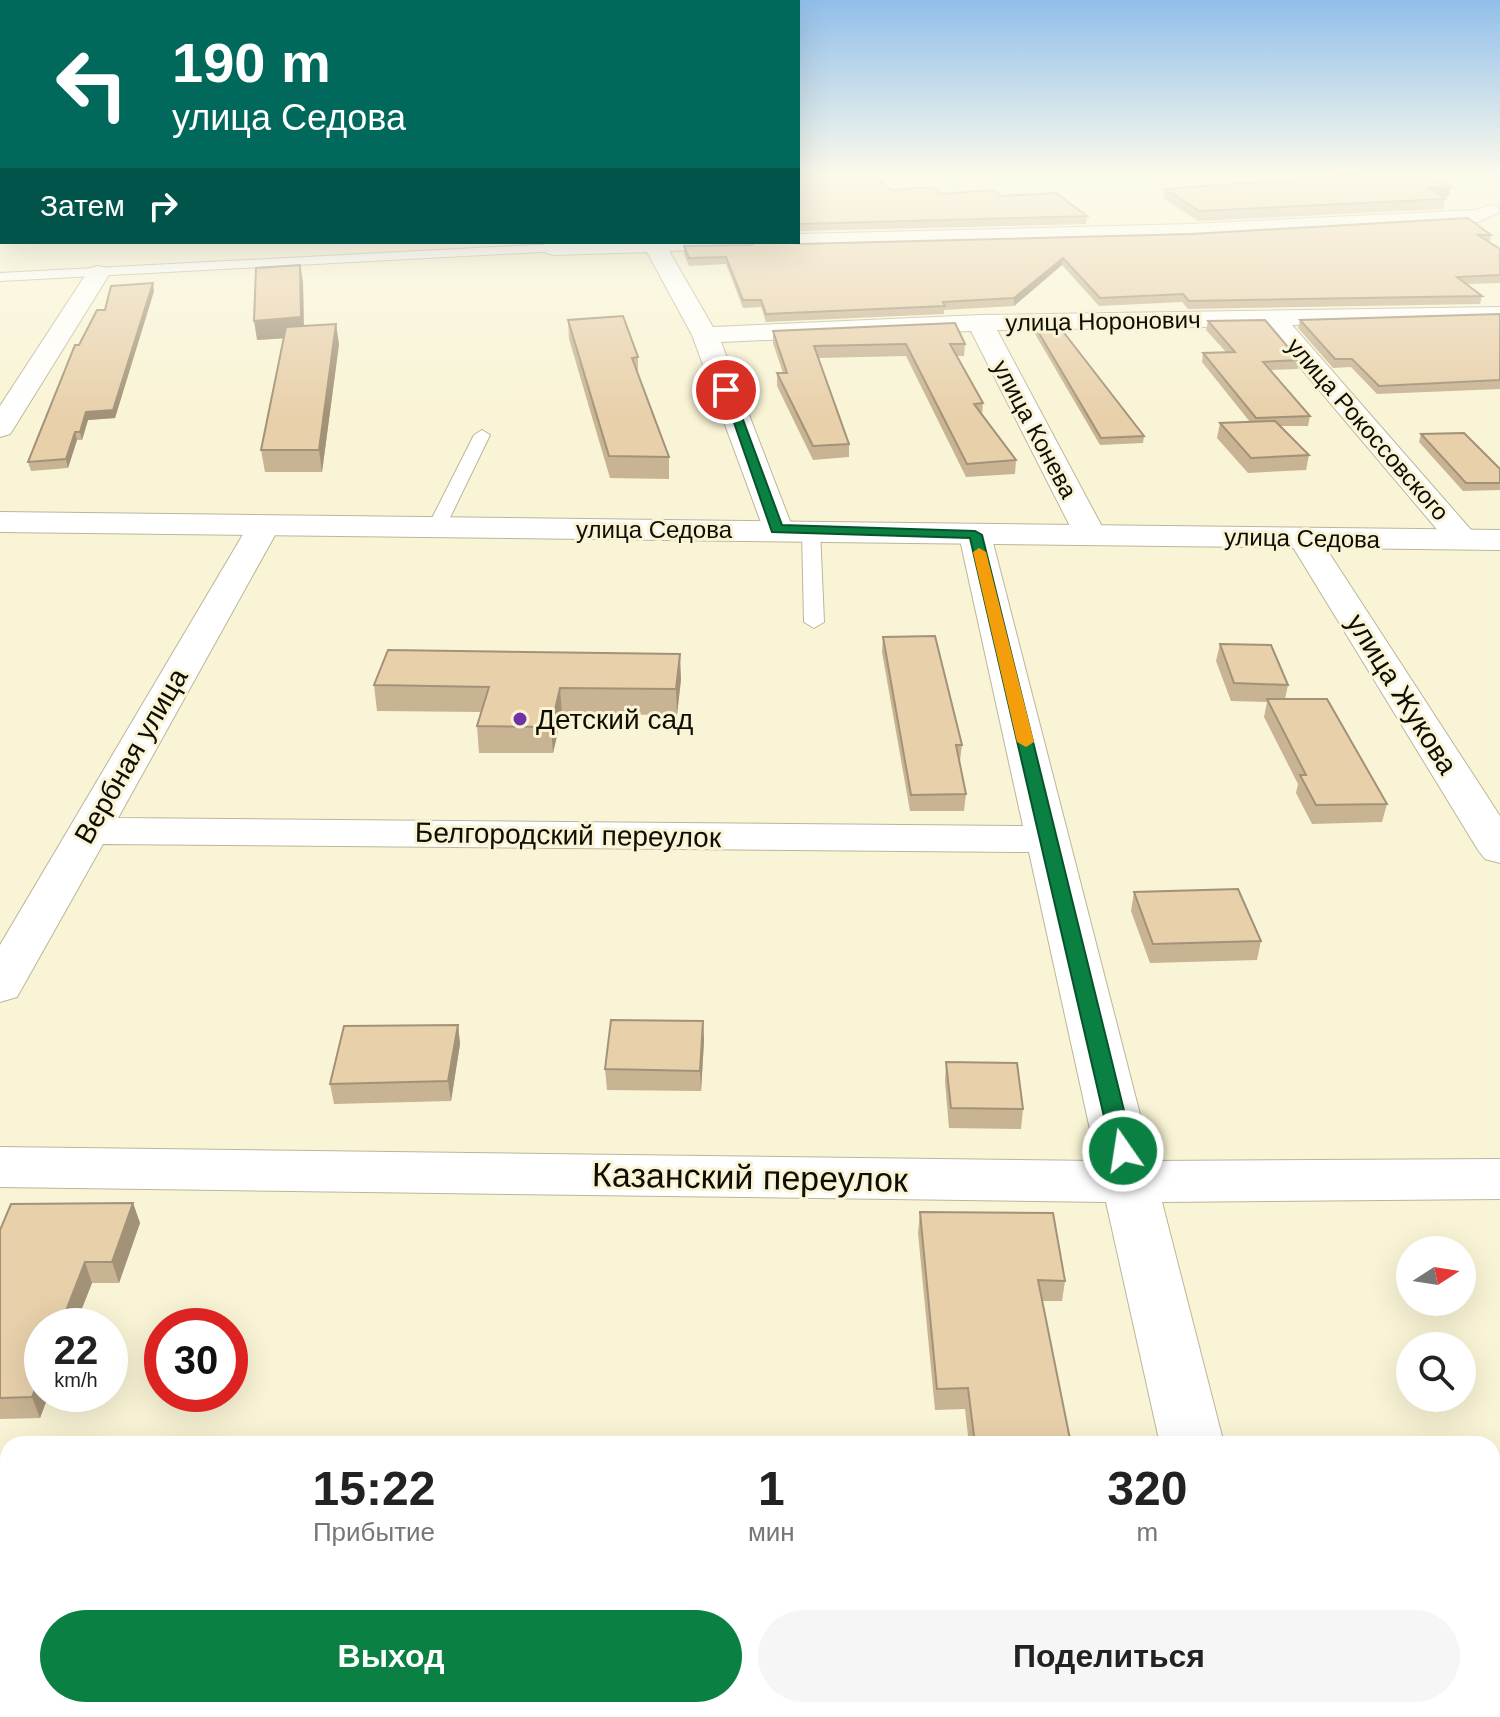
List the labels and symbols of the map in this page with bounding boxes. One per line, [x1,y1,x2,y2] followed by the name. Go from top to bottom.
[1005,306,1201,336] street label: улица Норонович
[1281,332,1455,526] street label: улица Рокоссовского
[987,355,1083,503] street label: улица Конева
[692,356,760,424] pin
[576,516,733,543] street label: улица Седова
[1224,523,1381,553] street label: улица Седова
[1340,608,1464,780] street label: улица Жукова
[68,663,194,849] street label: Вербная улица
[536,704,693,735] place label: Детский сад
[511,710,529,728] marker: Детский сад
[415,817,722,853] street label: Белгородский переулок
[1081,1109,1165,1193] position arrow
[592,1155,909,1199] street label: Казанский переулок
[1396,1236,1476,1316] north arrow
[144,1308,248,1412] speed limit sign: 30

